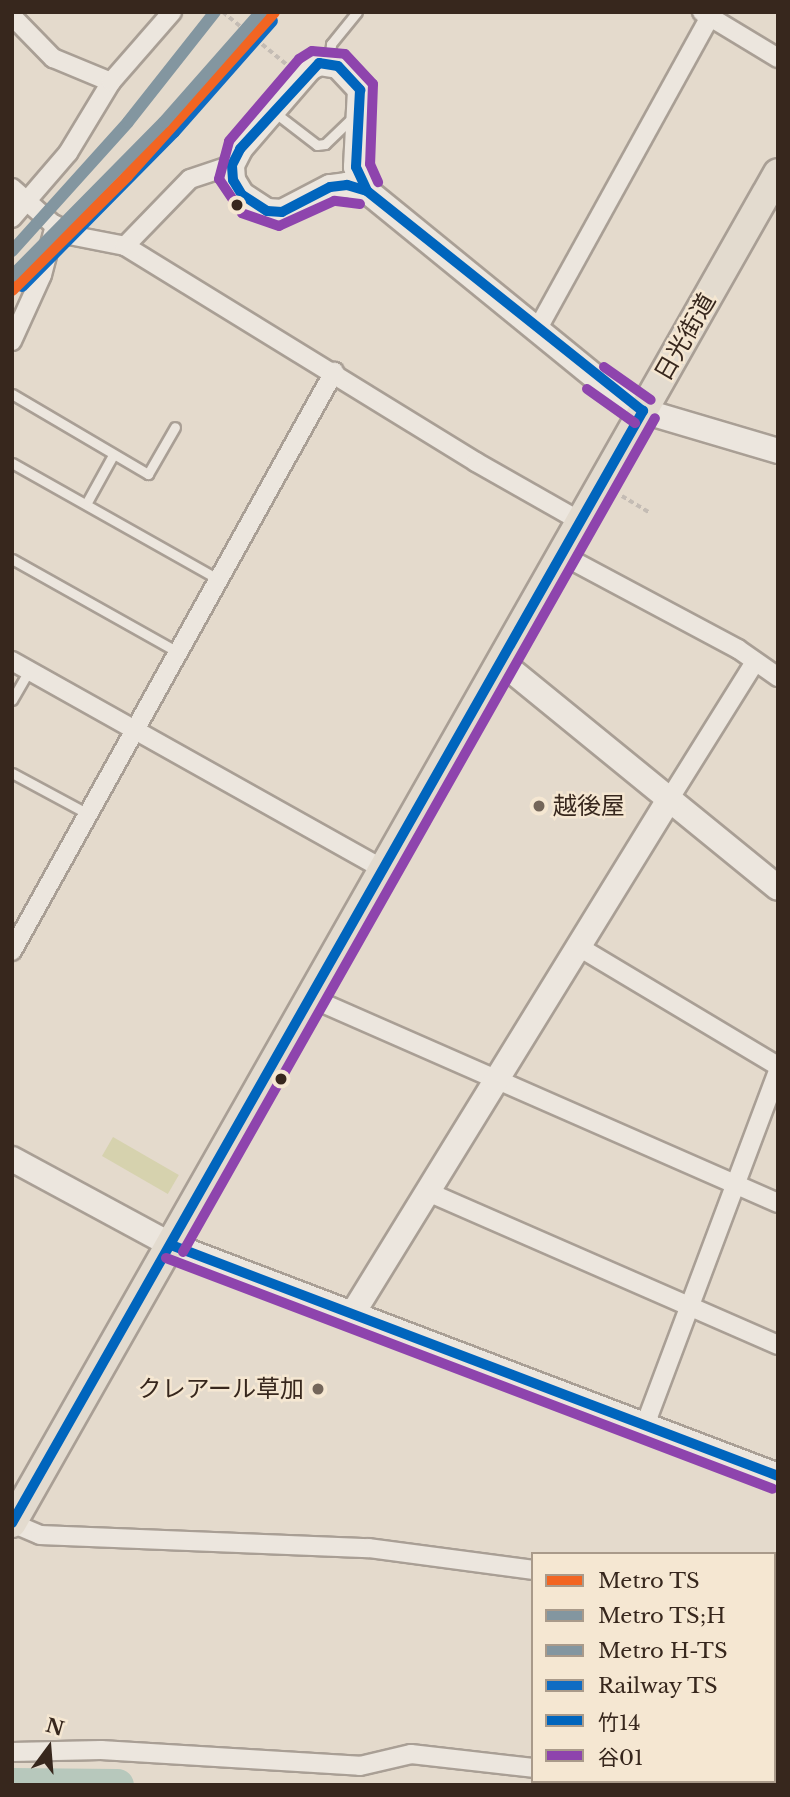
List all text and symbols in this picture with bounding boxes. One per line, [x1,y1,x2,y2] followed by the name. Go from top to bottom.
[230,198,244,212] unlabelled marker
[649,288,721,386] street label: 日光街道
[553,792,625,820] place label: 越後屋
[531,798,547,814] marker: 越後屋
[274,1072,288,1086] unlabelled marker
[137,1375,304,1403] place label: クレアール草加
[310,1381,326,1397] marker: クレアール草加
[531,1552,776,1783] legend
[598,1568,700,1594] text: Metro TS
[598,1603,726,1629] text: Metro TS;H
[598,1638,728,1664] text: Metro H-TS
[598,1673,718,1699] text: Railway TS
[598,1710,641,1736] text: 竹14
[14,1713,84,1783] north arrow
[43,1714,67,1741] text: N
[598,1745,643,1771] text: 谷01

